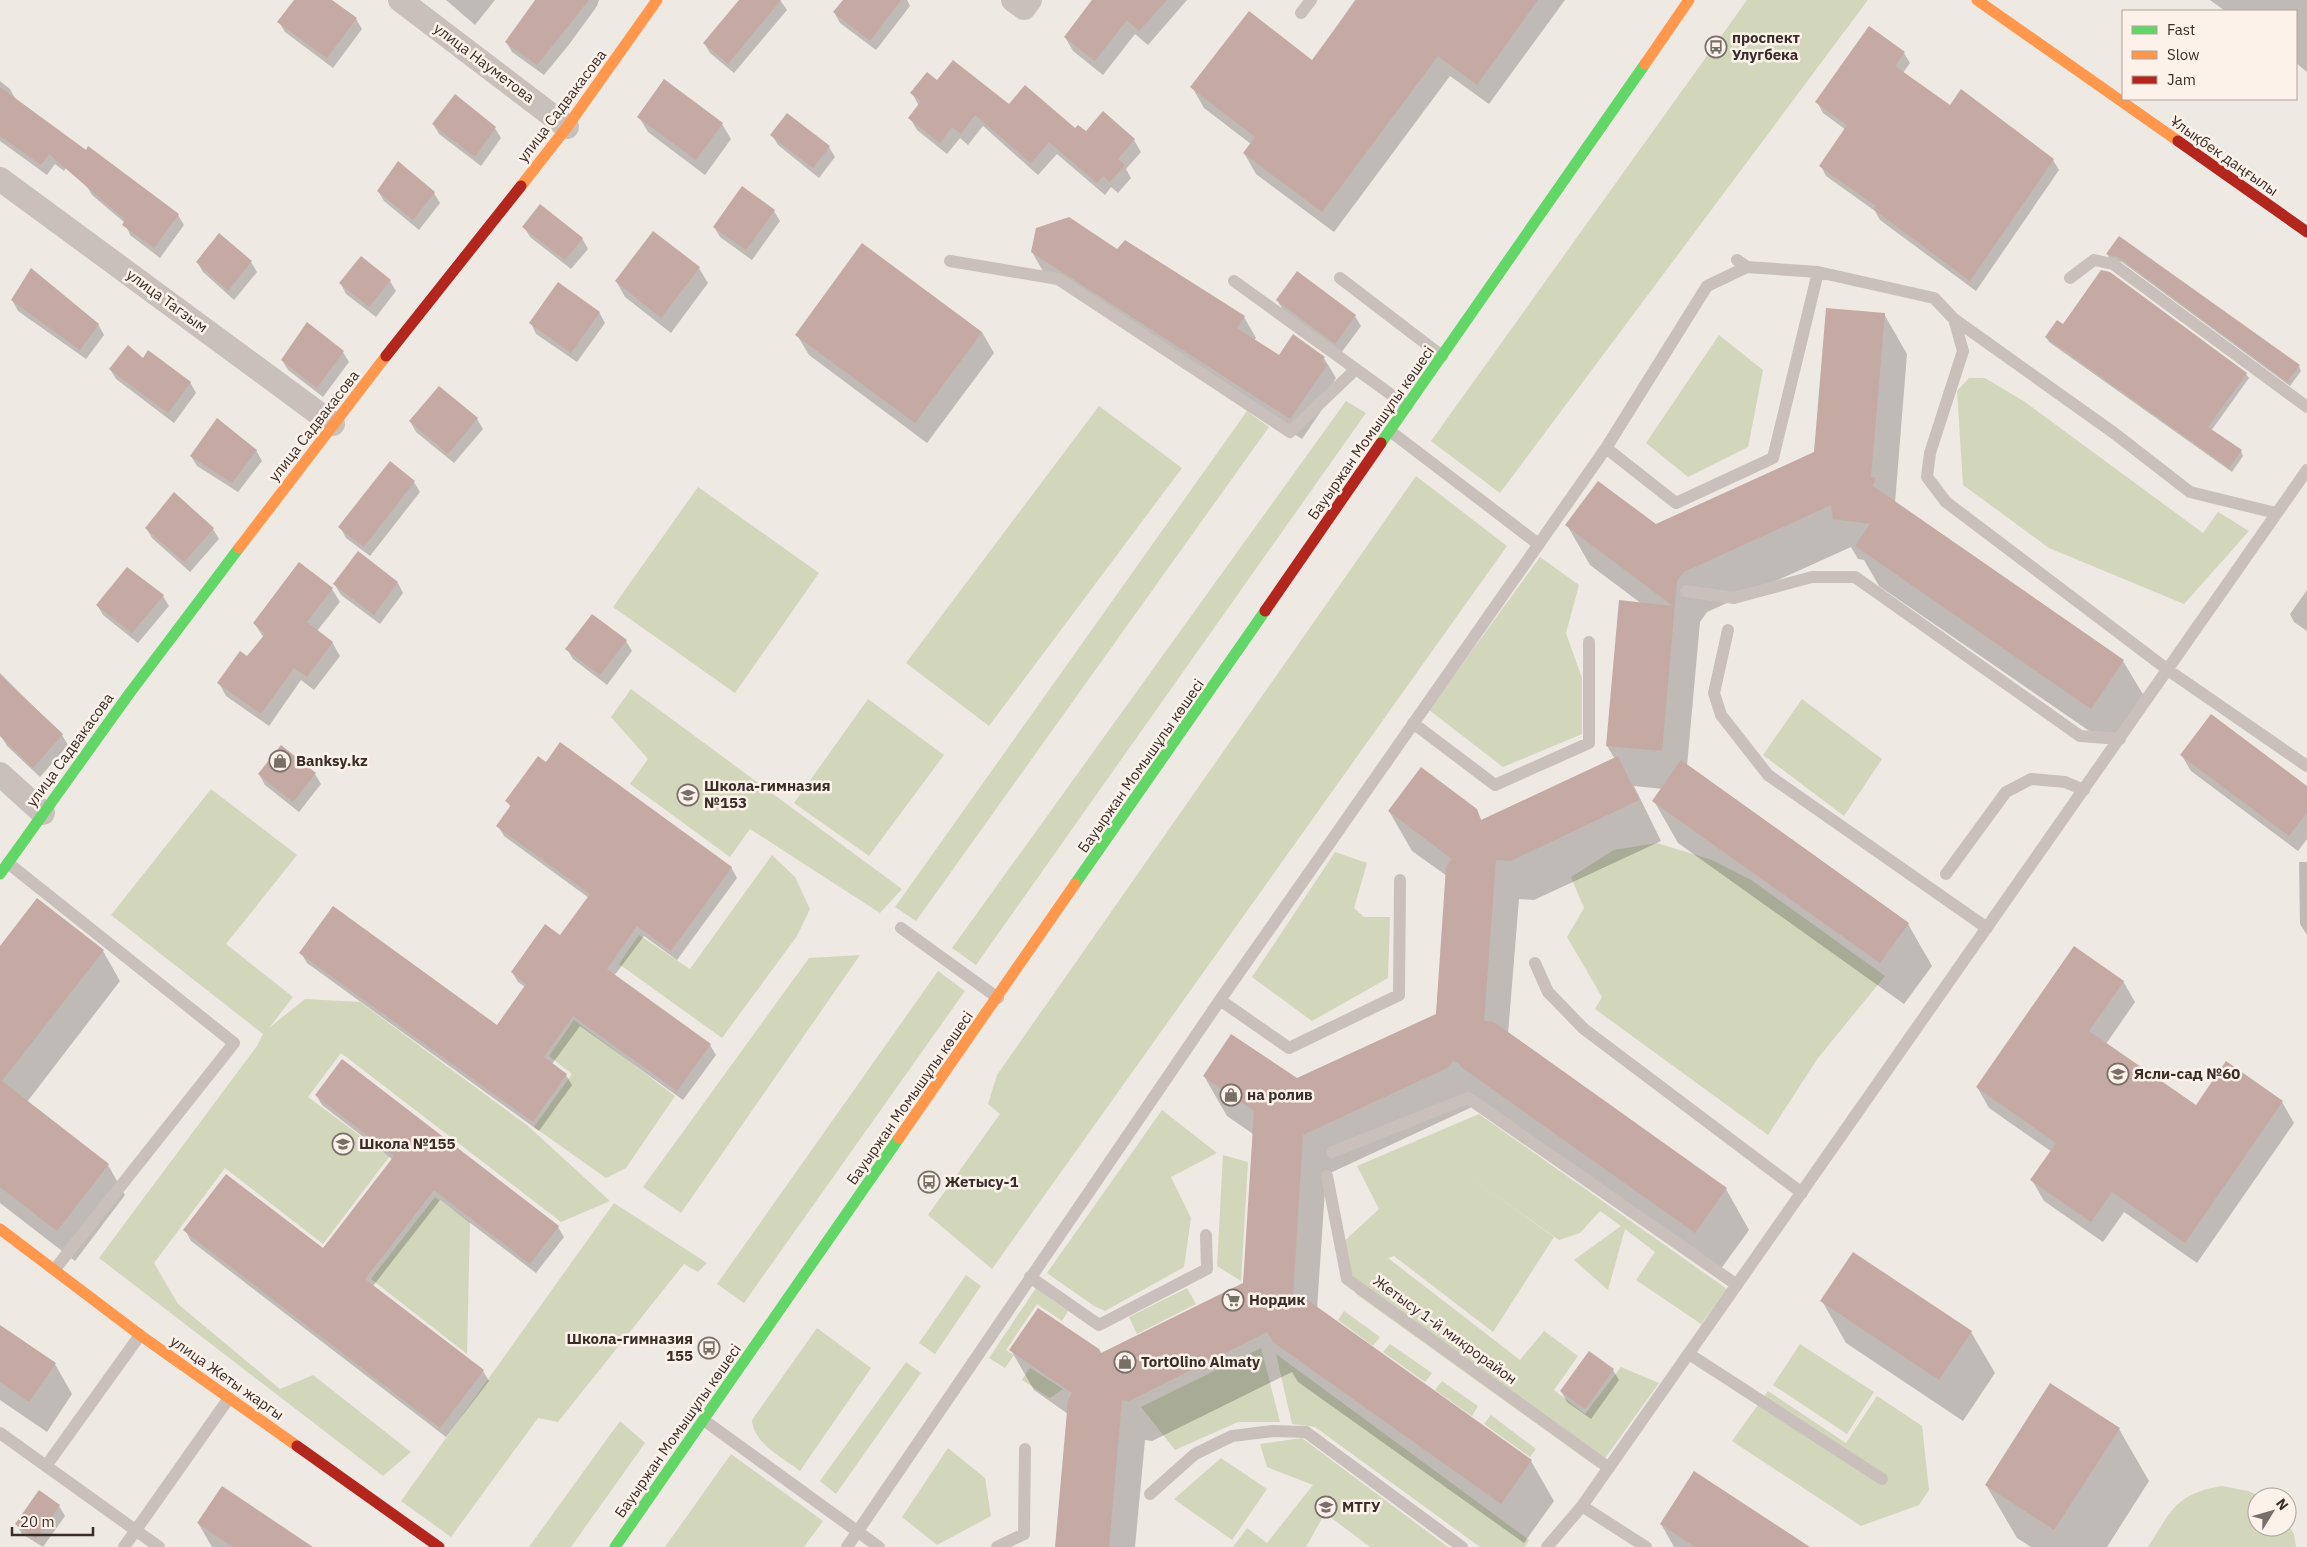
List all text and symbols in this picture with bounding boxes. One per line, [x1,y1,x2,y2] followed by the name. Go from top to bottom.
[2122,10,2297,100] legend
[430,19,538,107] street label: улица Науметова
[2167,20,2195,39] text: Fast
[1732,28,1801,64] place label: проспект Улугбека
[1704,35,1728,59] bus stop icon: проспект Улугбека
[2167,45,2200,64] text: Slow
[513,46,610,166] street label: улица Садвакасова
[2167,70,2196,89] text: Jam
[2167,111,2282,200] street label: Ұлықбек даңғылы
[123,265,212,336] street label: улица Тагзым
[1303,342,1438,523] street label: Бауыржан Момышұлы көшесі
[264,366,363,485] street label: улица Садвакасова
[1073,675,1208,856] street label: Бауыржан Момышұлы көшесі
[22,689,117,810] street label: улица Садвакасова
[268,749,292,773] shop icon: Banksy.kz
[296,751,368,770] place label: Banksy.kz
[704,776,831,812] place label: Школа-гимназия №153
[676,783,700,807] school or university icon: Школа-гимназия №153
[842,1007,977,1188] street label: Бауыржан Момышұлы көшесі
[2106,1062,2130,1086] school or university icon: Ясли-сад №60
[2134,1064,2240,1083] place label: Ясли-сад №60
[1219,1083,1243,1107] shop icon: на ролив
[1247,1085,1313,1104] place label: на ролив
[331,1132,355,1156] school or university icon: Школа №155
[359,1134,456,1153] place label: Школа №155
[917,1170,941,1194] bus stop icon: Жетысу-1
[945,1172,1019,1191] place label: Жетысу-1
[1370,1271,1521,1388] street label: Жетысу 1-й микрорайон
[1221,1288,1245,1312] supermarket icon: Нордик
[1249,1290,1305,1309] place label: Нордик
[566,1329,693,1365] place label: Школа-гимназия 155
[167,1331,288,1424] street label: улица Жеты жаргы
[697,1336,721,1360] bus stop icon: Школа-гимназия 155
[610,1340,745,1521] street label: Бауыржан Момышұлы көшесі
[1113,1350,1137,1374] shop icon: TortOlino Almaty
[1141,1352,1260,1371] place label: TortOlino Almaty
[2247,1487,2297,1537] north arrow
[1314,1495,1338,1519] school or university icon: МТГУ
[2272,1495,2293,1514] text: N
[1342,1497,1381,1516] place label: МТГУ
[12,1504,94,1536] scale bar
[20,1512,55,1531] text: 20 m

